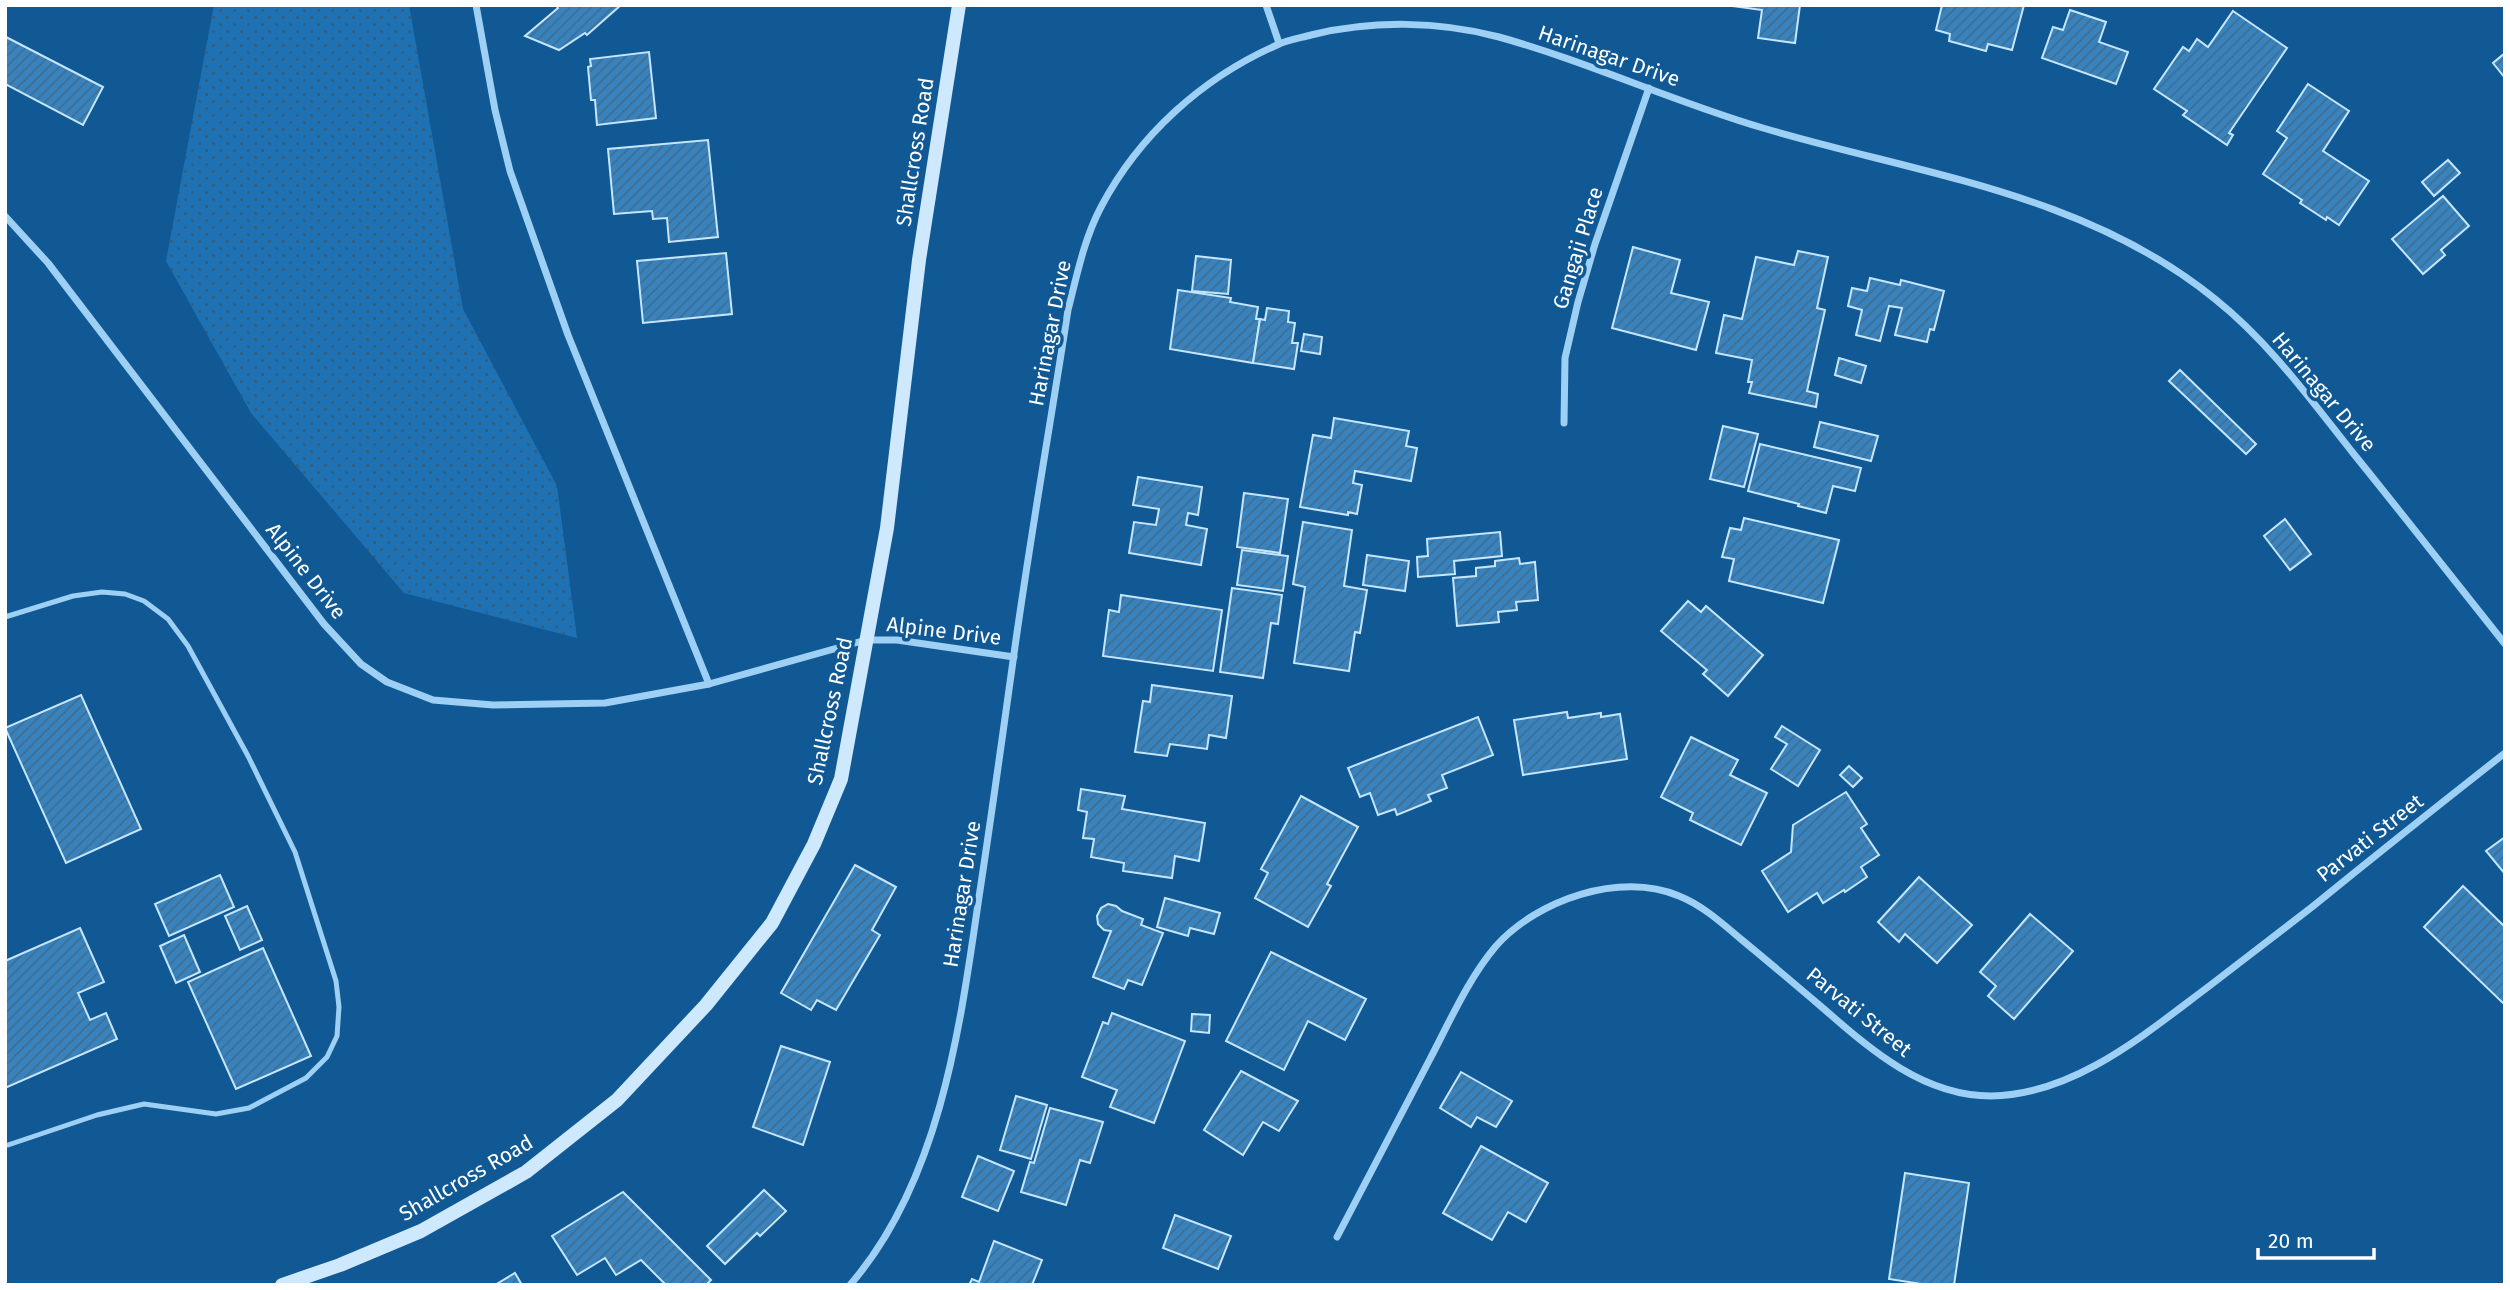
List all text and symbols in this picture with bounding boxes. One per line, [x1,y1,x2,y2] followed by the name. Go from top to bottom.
[1535,20,1683,92] street label: Harinagar Drive
[890,76,940,228] street label: Shallcross Road
[1547,184,1609,312] street label: Gangaji Place
[1023,258,1077,408] street label: Harinagar Drive
[2266,327,2382,457] street label: Harinagar Drive
[260,518,352,624] street label: Alpine Drive
[885,611,1003,651] street label: Alpine Drive
[802,635,858,787] street label: Shallcross Road
[2312,788,2429,888] street label: Parvati Street
[938,819,986,969] street label: Harinagar Drive
[1801,962,1917,1063] street label: Parvati Street
[394,1129,538,1227] street label: Shallcross Road
[2258,1216,2374,1260] scale bar
[2268,1228,2314,1254] text: 20 m

